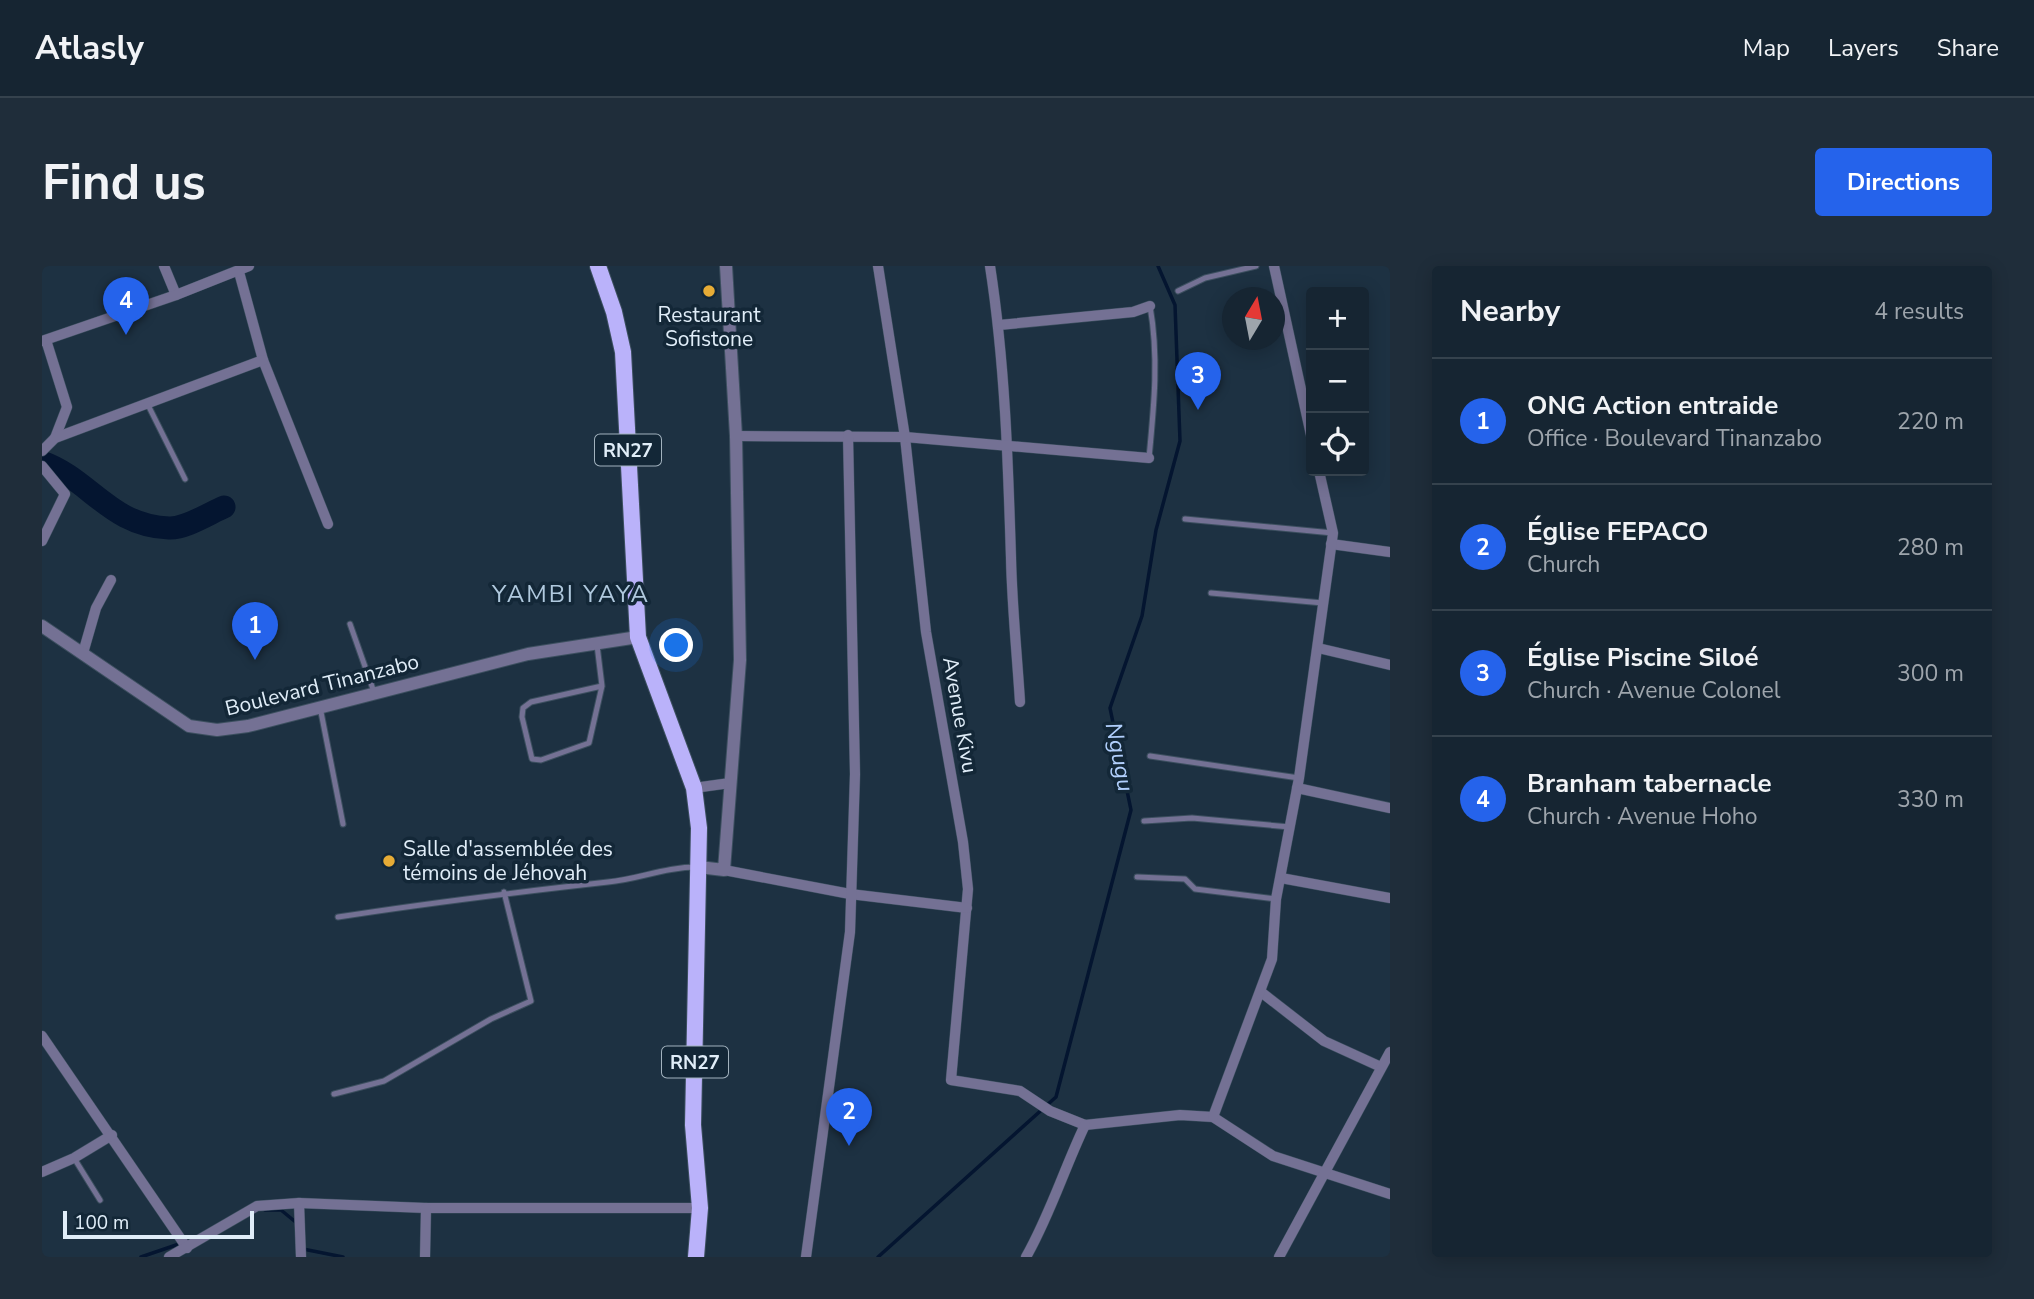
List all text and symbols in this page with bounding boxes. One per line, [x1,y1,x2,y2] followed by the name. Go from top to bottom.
[35,26,144,71] text: Atlasly
[1743,32,1790,64] text: Map
[1828,32,1899,64] text: Layers
[1937,32,1999,64] text: Share
[1815,148,1992,216] button: Directions
[42,149,206,216] text: Find us
[103,277,149,335] pin: 4
[701,283,717,299] marker: Restaurant Sofistone
[1222,287,1285,350] north arrow
[1306,287,1369,476] map controls
[1306,287,1369,350] button: +
[1460,291,1560,332] text: Nearby
[1874,296,1964,327] text: 4 results
[657,301,761,353] place label: Restaurant Sofistone
[1306,350,1369,413] button: −
[1175,352,1221,410] pin: 3
[1527,388,1778,423] text: ONG Action entraide
[1476,406,1490,437] text: 1
[1897,406,1964,437] text: 220 m
[1306,413,1369,476] button: locate
[1527,423,1822,454] text: Office · Boulevard Tinanzabo
[595,434,661,466] road number: RN27
[1527,514,1708,549] text: Église FEPACO
[1476,532,1490,563] text: 2
[1897,532,1964,563] text: 280 m
[1527,549,1600,580] text: Church
[491,578,650,610] district label: YAMBI YAYA
[232,602,278,660] pin: 1
[659,628,693,662] your location
[1527,640,1759,675] text: Église Piscine Siloé
[222,647,422,723] street label: Boulevard Tinanzabo
[936,655,984,775] street label: Avenue Kivu
[1476,658,1490,689] text: 3
[1897,658,1964,689] text: 300 m
[1527,675,1781,706] text: Church · Avenue Colonel
[1098,720,1141,794] water label: Ngugu
[1527,766,1772,801] text: Branham tabernacle
[1476,784,1490,815] text: 4
[1897,784,1964,815] text: 330 m
[1527,801,1758,832] text: Church · Avenue Hoho
[403,835,613,887] place label: Salle d'assemblée des témoins de Jéhovah
[381,853,397,869] marker: Salle d'assemblée des témoins de Jéhovah
[662,1046,728,1077] road number: RN27
[826,1088,872,1146] pin: 2
[63,1208,254,1240] scale bar
[74,1210,129,1236] text: 100 m

